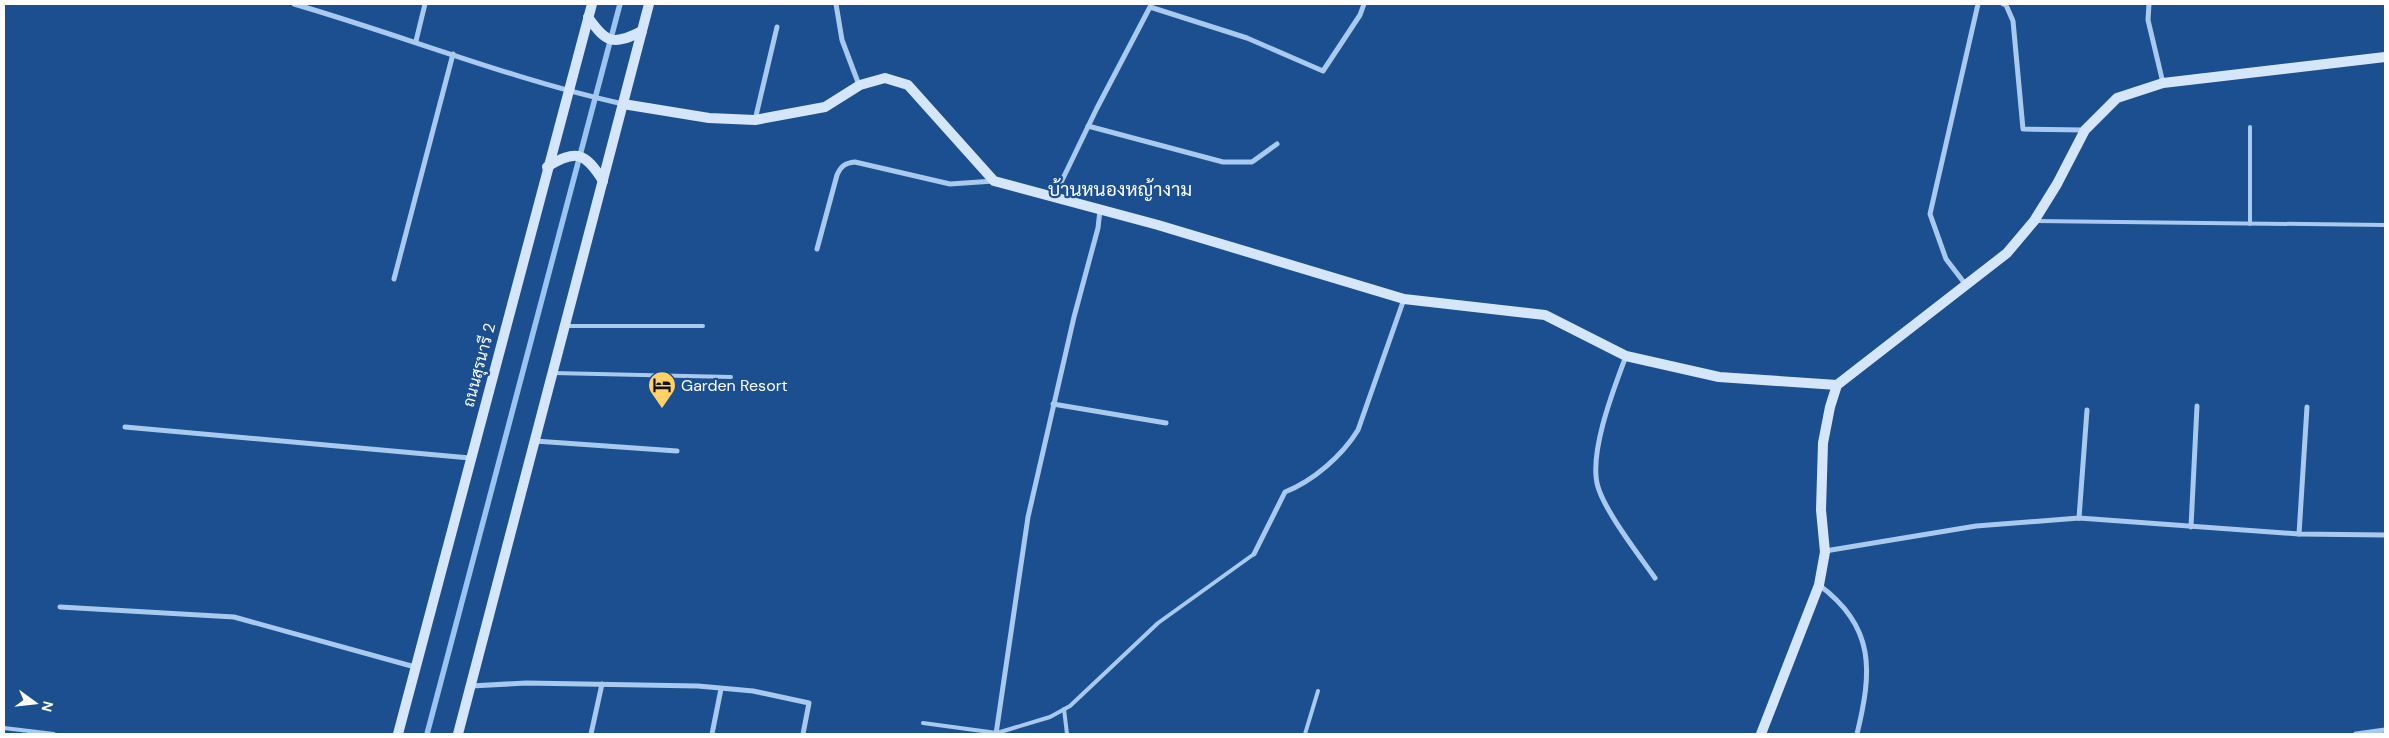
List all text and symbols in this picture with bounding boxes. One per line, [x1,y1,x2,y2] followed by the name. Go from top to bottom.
[1048,177,1192,202] district label: บ้านหนองหญ้างาม
[457,321,501,409] street label: ถนนสุรนารี 2
[647,370,677,409] hotel icon: Garden Resort
[681,375,788,396] place label: Garden Resort
[10,678,60,728] north arrow
[38,699,58,714] text: N

